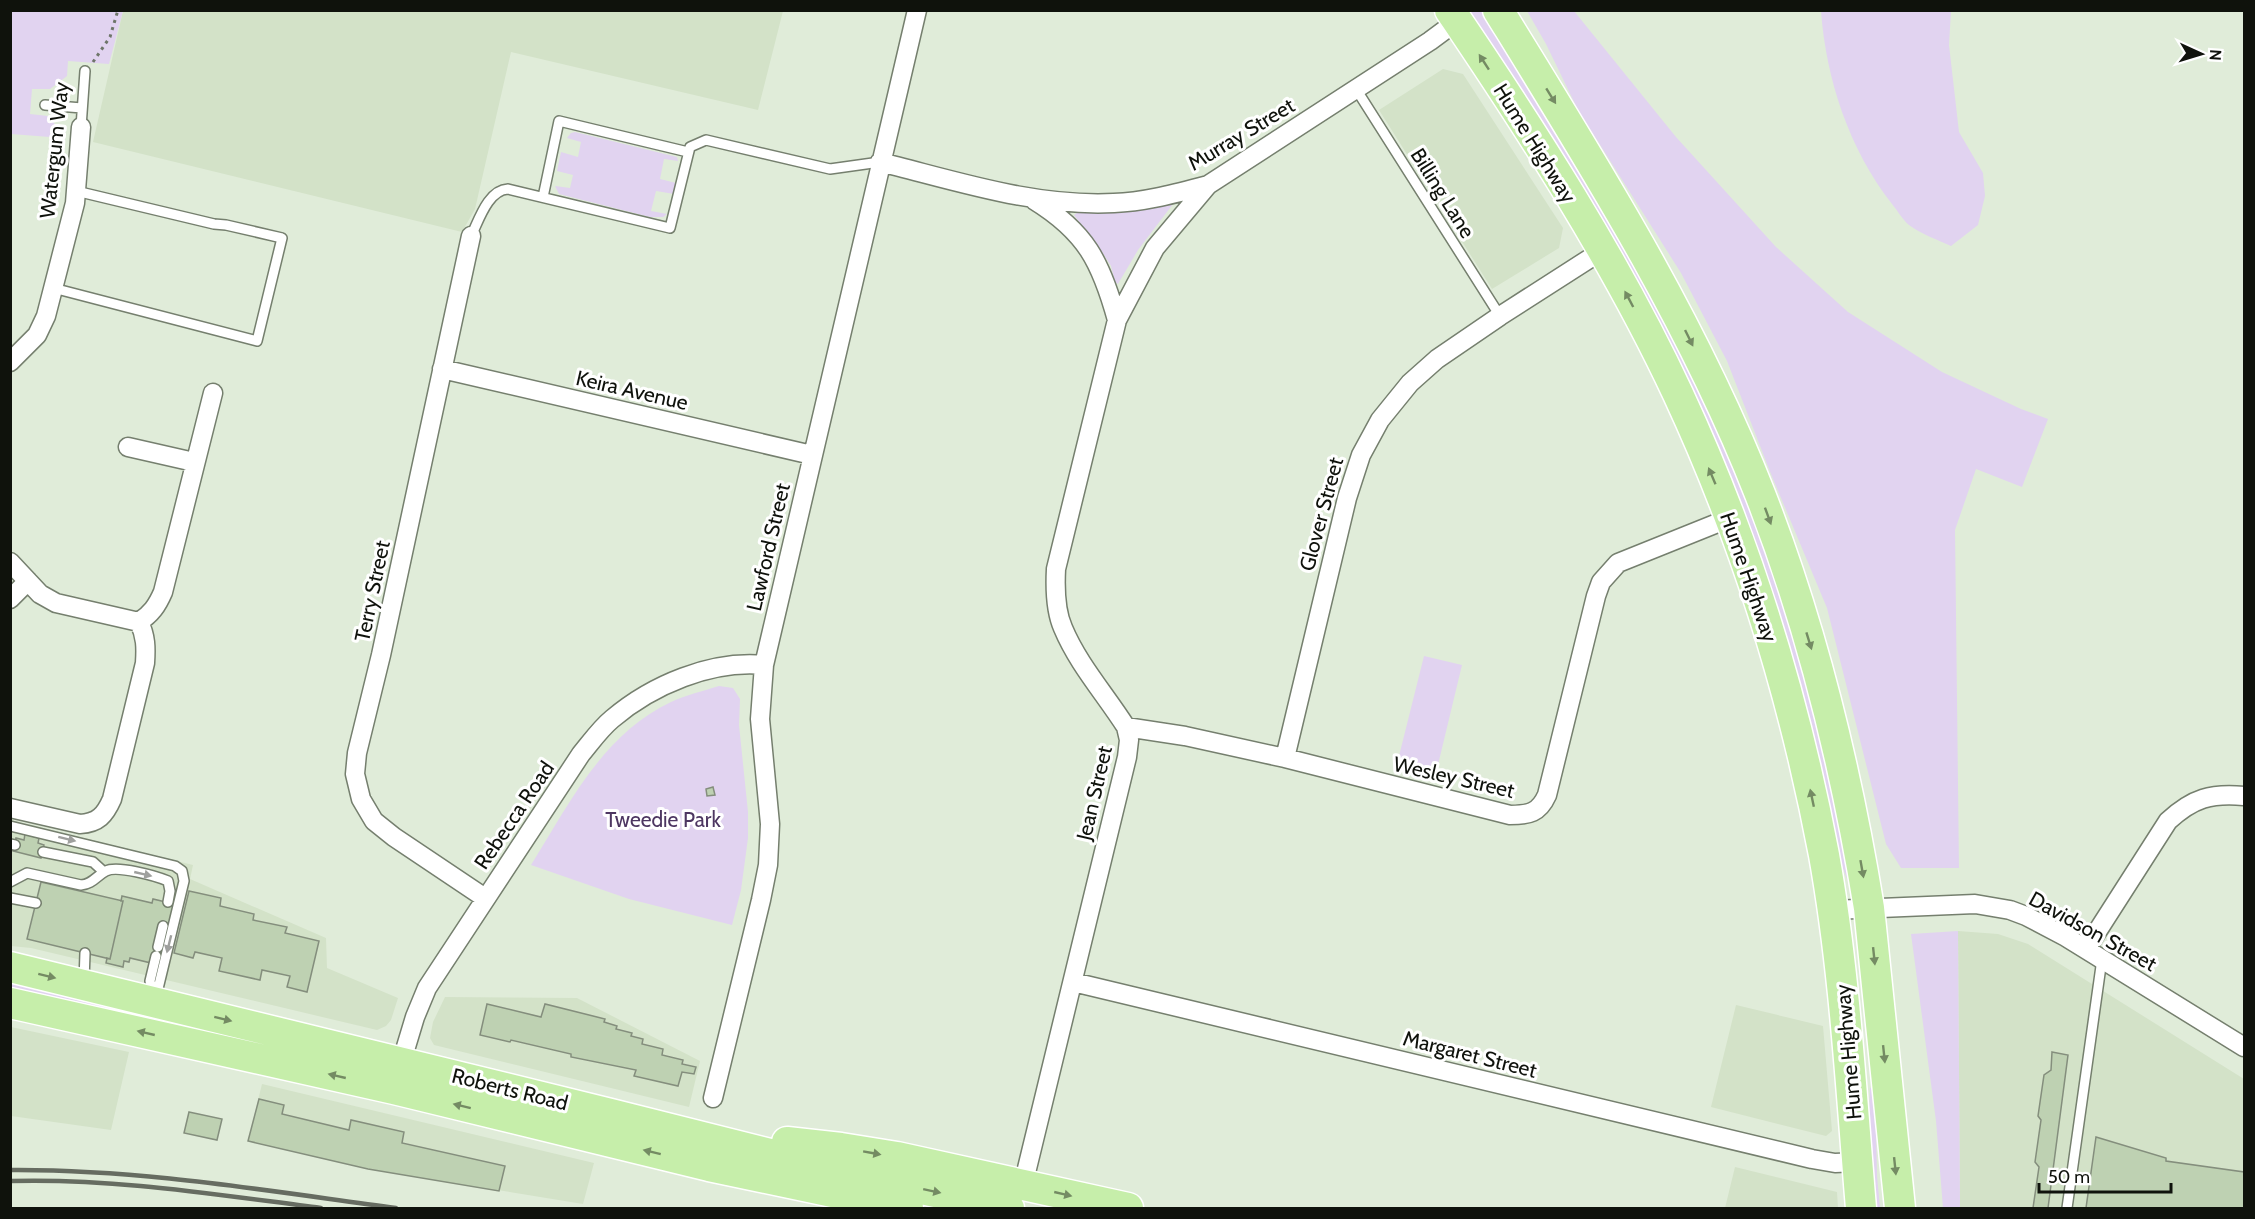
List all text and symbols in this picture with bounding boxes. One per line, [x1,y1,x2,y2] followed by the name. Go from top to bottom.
[2171,24,2231,84] north arrow
[2206,49,2225,61] text: N
[1478,53,1489,70] one-way arrow
[1488,79,1582,207] street label: Hume Highway
[34,80,74,219] street label: Watergum Way
[1546,88,1557,104] one-way arrow
[1183,92,1299,176] street label: Murray Street
[1406,143,1481,243] street label: Billing Lane
[1624,291,1634,308] one-way arrow
[1684,330,1694,347] one-way arrow
[574,365,691,415] street label: Keira Avenue
[1294,455,1348,573] street label: Glover Street
[1707,466,1717,484] one-way arrow
[741,481,795,613] street label: Lawford Street
[1764,508,1774,526] one-way arrow
[1715,509,1783,646] street label: Hume Highway
[349,538,395,644] street label: Terry Street
[1805,632,1814,650] one-way arrow
[1071,743,1117,844] street label: Jean Street
[1391,751,1517,803] street label: Wesley Street
[469,756,559,874] street label: Rebecca Road
[1807,789,1816,808] one-way arrow
[605,807,721,832] park label: Tweedie Park
[58,835,77,845] one-way arrow
[1858,859,1867,878] one-way arrow
[134,870,153,880] one-way arrow
[2025,886,2161,976] street label: Davidson Street
[163,935,173,954] one-way arrow
[1869,947,1879,966] one-way arrow
[38,972,57,982] one-way arrow
[1830,983,1866,1121] street label: Hume Highway
[214,1015,232,1025] one-way arrow
[1401,1025,1539,1083] street label: Margaret Street
[137,1027,156,1037] one-way arrow
[1879,1044,1889,1063] one-way arrow
[449,1062,571,1116] street label: Roberts Road
[327,1071,346,1080] one-way arrow
[453,1100,471,1110] one-way arrow
[643,1147,661,1157] one-way arrow
[863,1149,882,1158] one-way arrow
[1891,1156,1900,1175] one-way arrow
[2039,1156,2171,1194] scale bar
[2048,1166,2090,1188] text: 50 m
[923,1187,941,1197] one-way arrow
[1054,1190,1073,1199] one-way arrow

